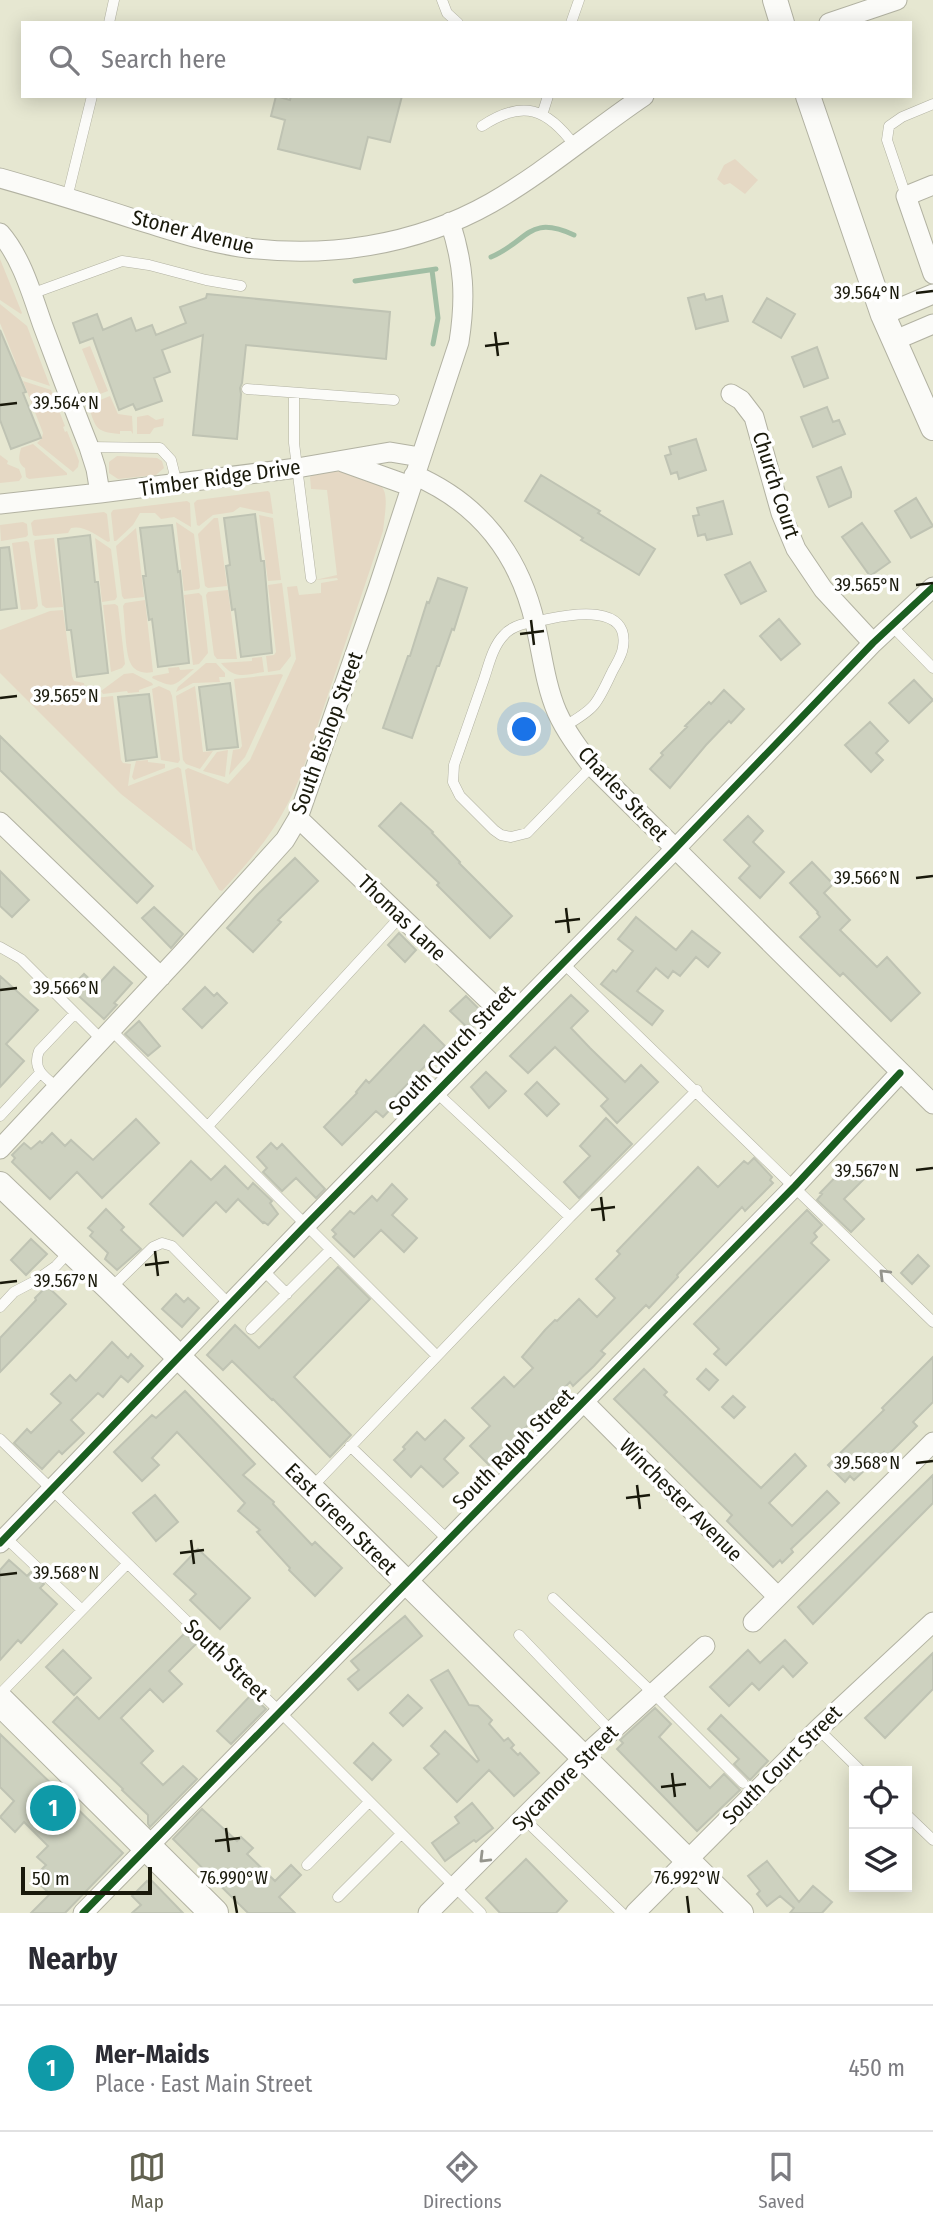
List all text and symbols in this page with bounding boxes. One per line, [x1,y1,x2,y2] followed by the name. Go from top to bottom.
[21,21,912,98] search box
[45,41,83,79] icon: search
[101,44,226,75] text: Search here
[129,204,257,260] street label: Stoner Avenue
[834,282,900,304] text: 39.564°N
[33,392,99,414] text: 39.564°N
[747,428,806,542] street label: Church Court
[138,454,302,502] street label: Timber Ridge Drive
[834,574,900,596] text: 39.565°N
[286,648,368,818] street label: South Bishop Street
[33,685,99,707] text: 39.565°N
[507,712,541,746] your location
[572,741,674,847] street label: Charles Street
[834,867,900,889] text: 39.566°N
[352,869,452,967] street label: Thomas Lane
[33,977,99,999] text: 39.566°N
[383,979,521,1121] street label: South Church Street
[835,1160,899,1182] text: 39.567°N
[880,1269,893,1282] one-way arrow
[34,1270,98,1292] text: 39.567°N
[447,1383,579,1515] street label: South Ralph Street
[614,1433,748,1567] street label: Winchester Avenue
[834,1452,900,1474] text: 39.568°N
[280,1458,402,1580] street label: East Green Street
[33,1562,99,1584] text: 39.568°N
[179,1614,274,1707] street label: South Street
[717,1700,847,1830] street label: South Court Street
[507,1719,624,1836] street label: Sycamore Street
[849,1766,912,1892] map controls
[849,1766,912,1829] button: locate
[30,1782,76,1834] pin: 1
[849,1829,912,1892] button: layers
[480,1850,493,1863] one-way arrow
[21,1864,152,1896] scale bar
[32,1867,70,1890] text: 50 m
[200,1867,269,1889] text: 76.990°W
[654,1867,721,1889] text: 76.992°W
[28,1941,117,1977] text: Nearby
[95,2039,209,2070] text: Mer-Maids
[46,2054,56,2082] text: 1
[848,2054,905,2082] text: 450 m
[95,2070,312,2098] text: Place · East Main Street
[128,2148,166,2213] tab: Map
[423,2148,502,2213] tab: Directions
[758,2148,805,2213] tab: Saved

